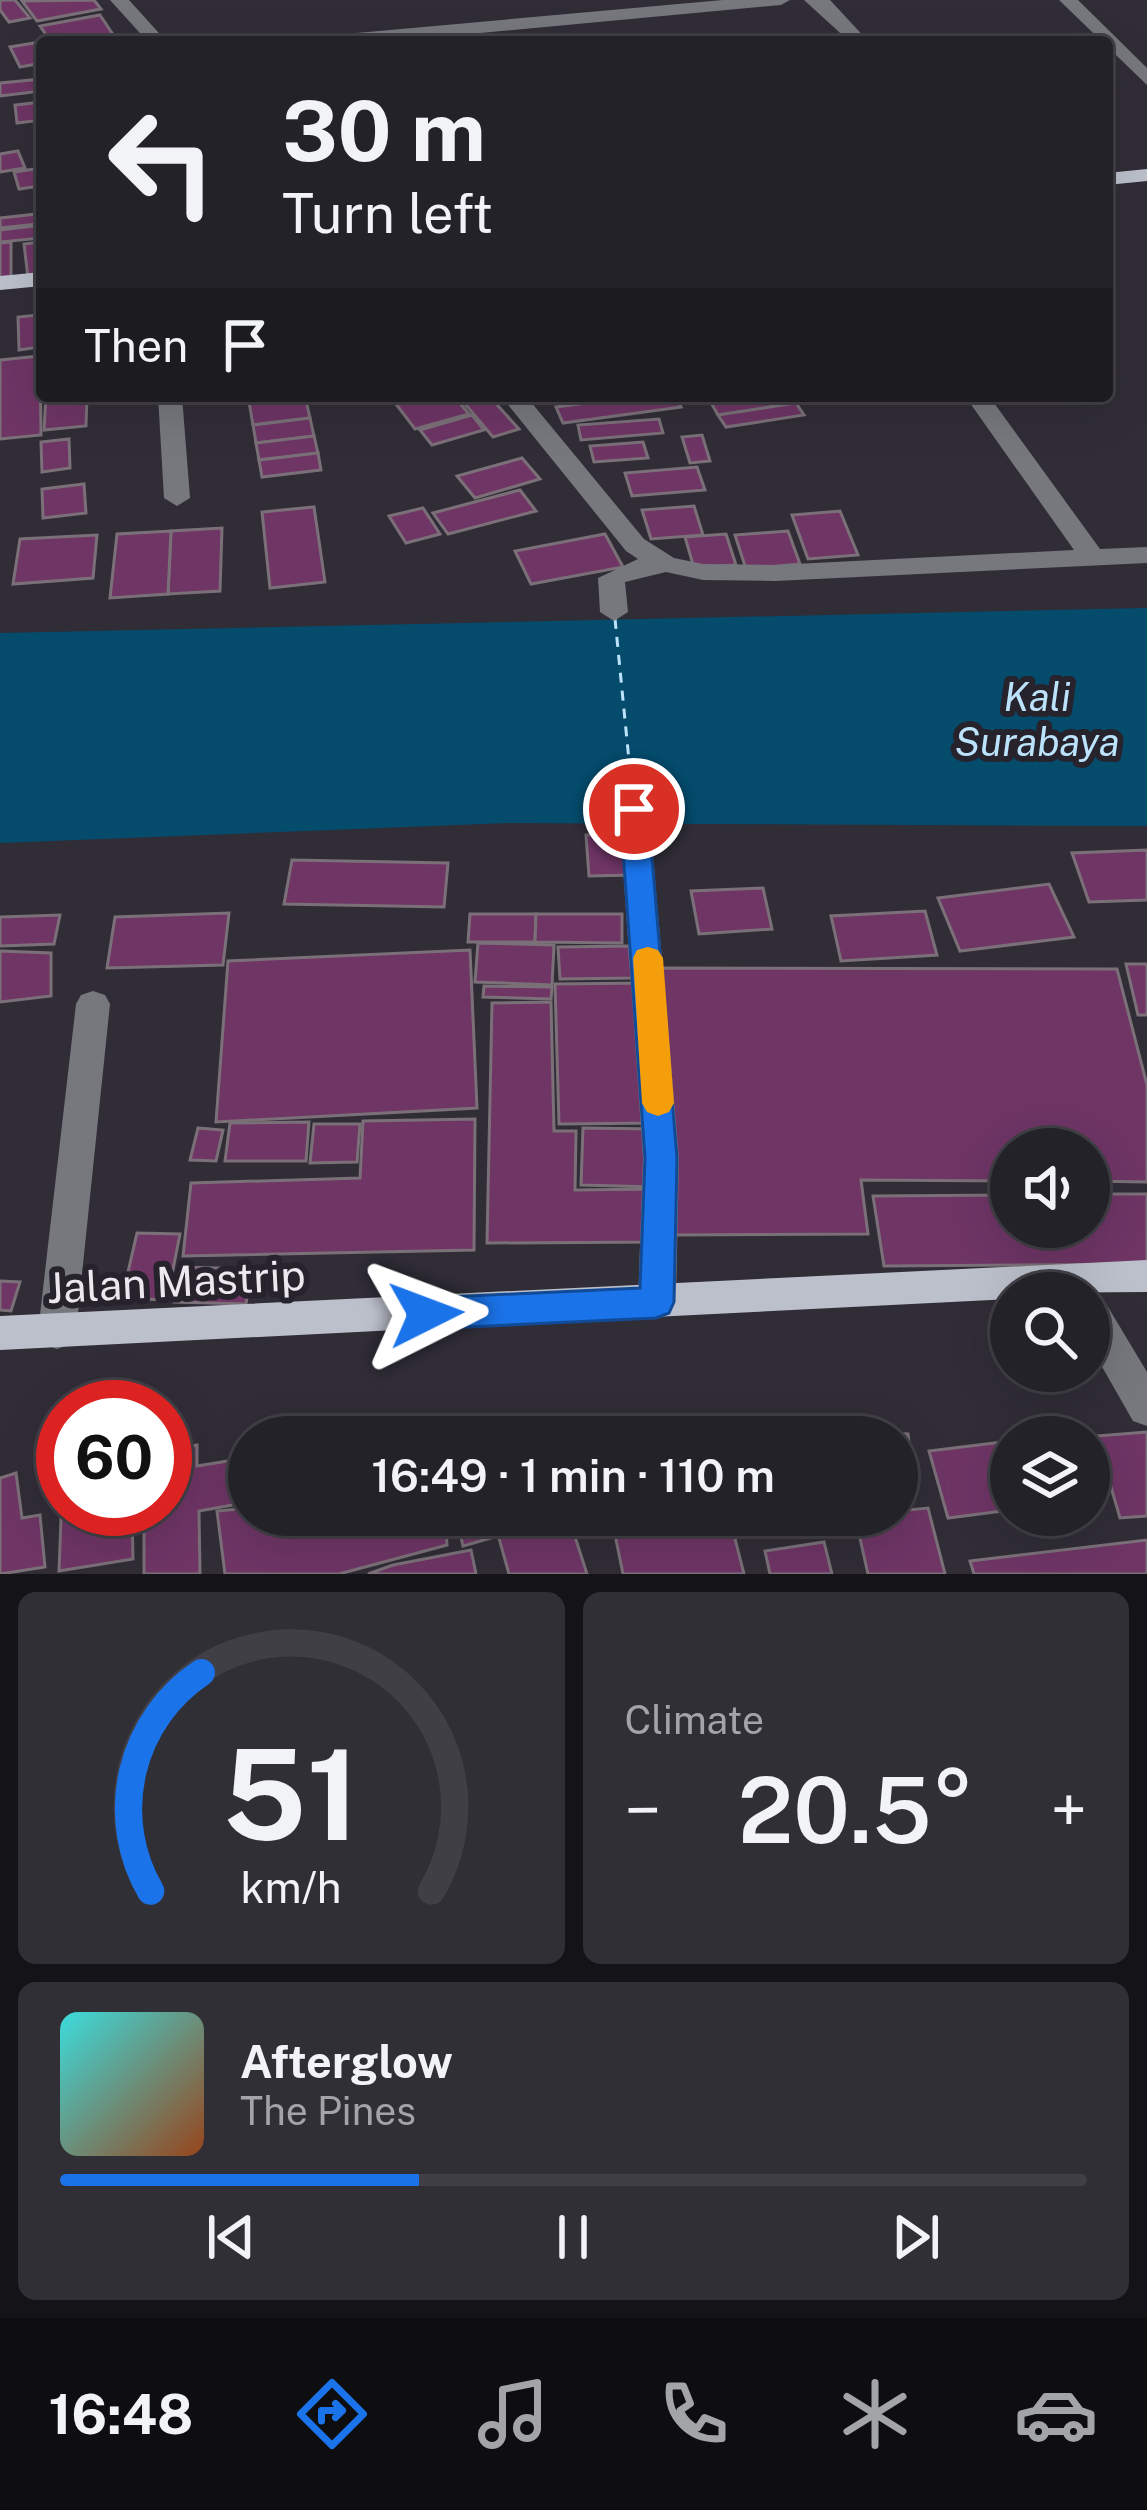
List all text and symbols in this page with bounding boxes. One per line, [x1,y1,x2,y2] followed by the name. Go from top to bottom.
[282,81,486,180] text: 30 m
[84,84,240,240] icon: left
[282,182,493,245] text: Turn left
[212,312,278,378] icon: arrive
[84,319,188,372] text: Then
[954,674,1120,765] water label: Kali Surabaya
[583,758,685,860] pin
[601,776,667,842] icon: arrive
[990,1128,1110,1536] map controls
[990,1128,1110,1248] button: sound
[45,1250,307,1312] street label: Jalan Mastrip
[363,1251,489,1377] position arrow
[990,1272,1110,1392] button: search
[36,1380,192,1536] speed limit sign: 60
[990,1416,1110,1536] button: layers
[371,1449,775,1502] text: 16:49 · 1 min · 110 m
[625,1697,764,1743] text: Climate
[222,1721,360,1868] text: 51
[738,1757,974,1863] text: 20.5°
[625,1771,661,1849] text: −
[1050,1771,1087,1849] text: +
[241,1862,342,1913] text: km/h
[240,2035,453,2088] text: Afterglow
[240,2088,416,2134] text: The Pines
[198,2204,264,2270] icon: previous
[540,2204,606,2270] icon: pause
[883,2204,949,2270] icon: next
[290,2372,374,2456] icon: directions
[471,2372,555,2456] icon: music
[652,2372,736,2456] icon: phone
[833,2372,917,2456] icon: climate
[1014,2372,1098,2456] icon: car
[49,2383,193,2446] text: 16:48

